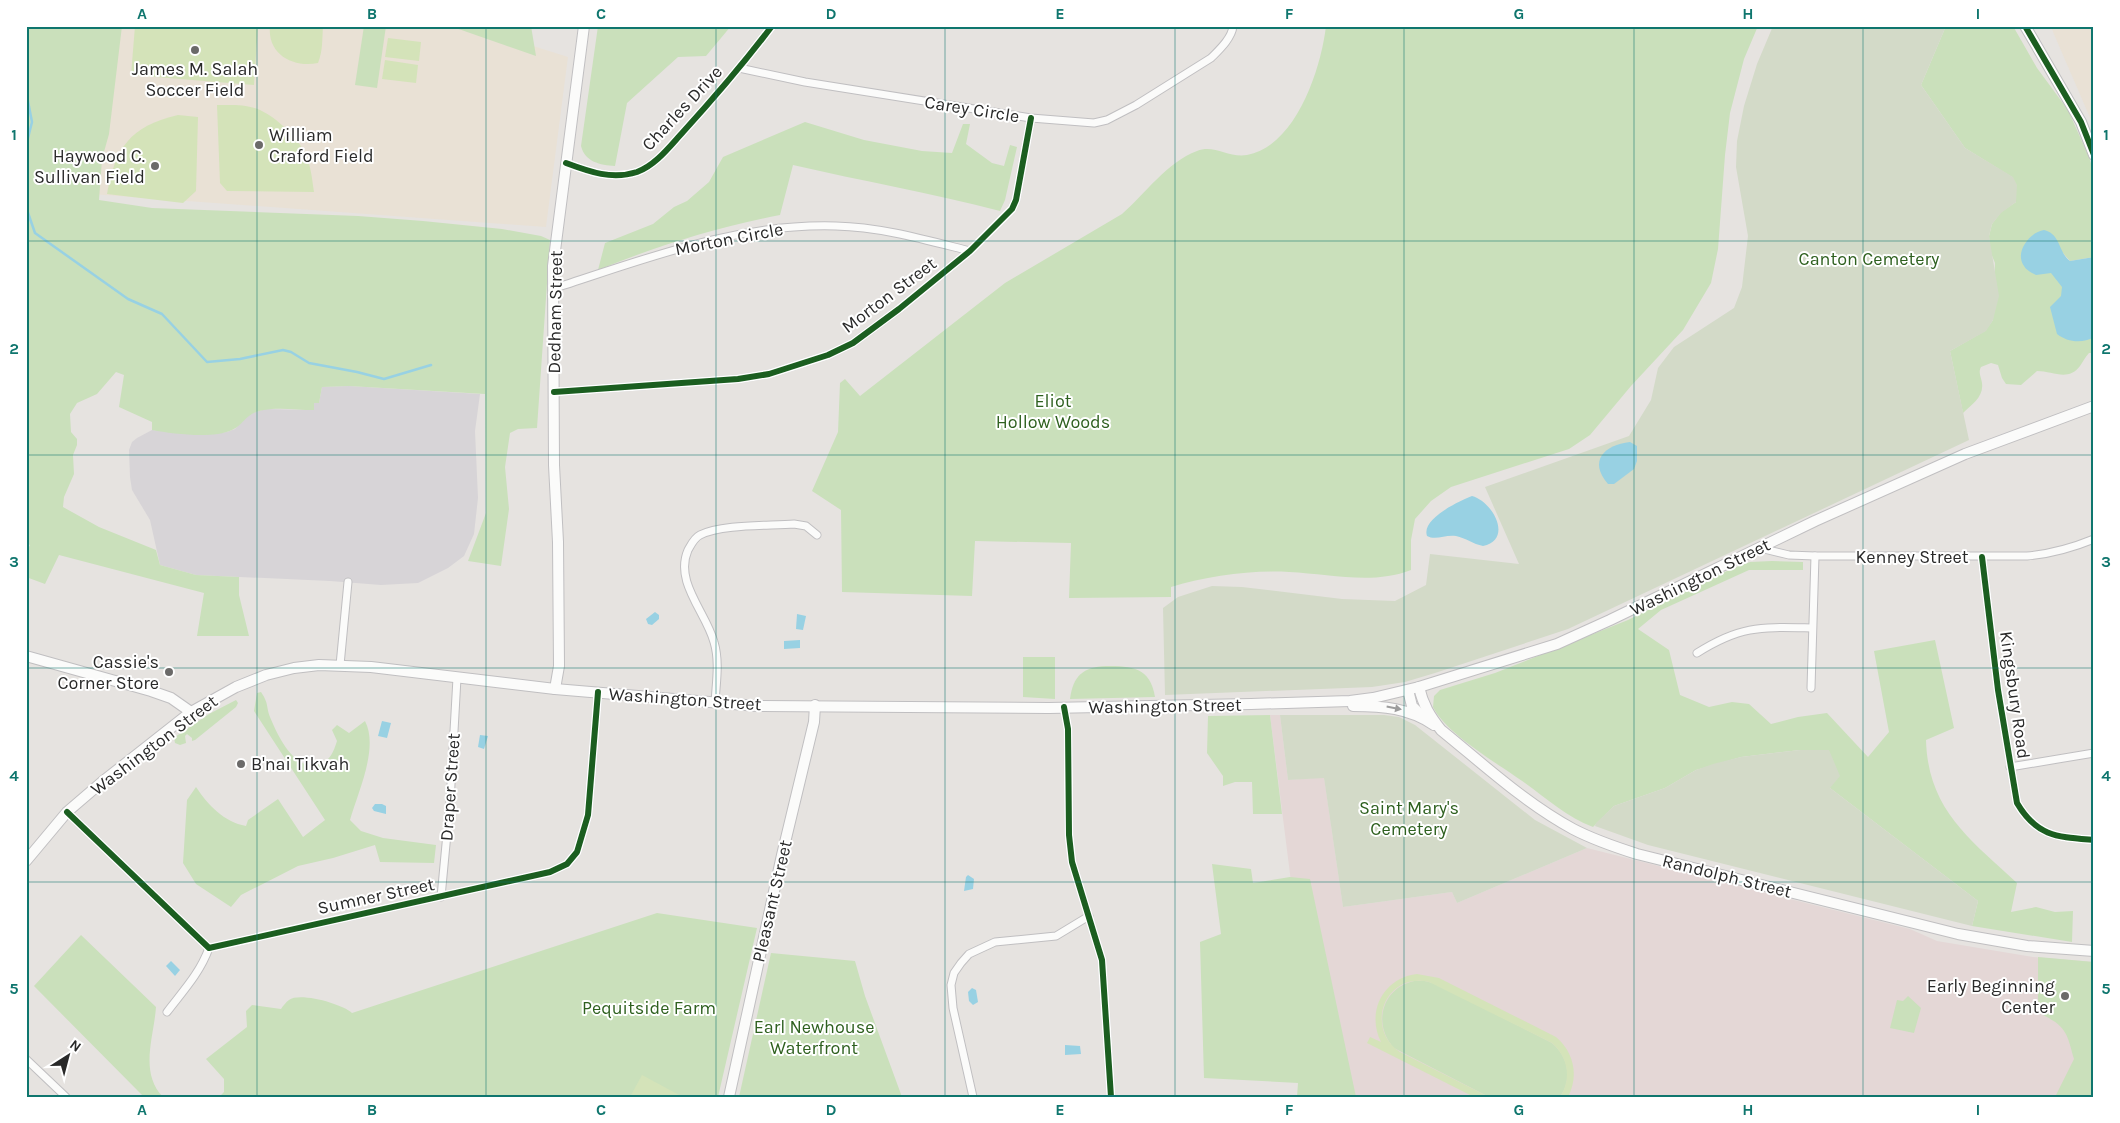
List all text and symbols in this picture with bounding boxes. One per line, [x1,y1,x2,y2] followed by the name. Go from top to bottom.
[137,4,147,23] text: A
[367,4,377,23] text: B
[596,4,606,23] text: C
[826,4,837,23] text: D
[1055,4,1065,23] text: E
[1285,4,1294,23] text: F
[1514,4,1524,23] text: G
[1742,4,1754,23] text: H
[1976,4,1980,23] text: I
[189,44,201,56] marker: James M. Salah Soccer Field
[132,58,258,101] place label: James M. Salah Soccer Field
[637,61,727,155] street label: Charles Drive
[923,91,1021,127] street label: Carey Circle
[269,124,374,167] place label: William Craford Field
[11,125,17,144] text: 1
[2103,125,2109,144] text: 1
[253,139,265,151] marker: William Craford Field
[34,145,145,188] place label: Haywood C. Sullivan Field
[149,160,161,172] marker: Haywood C. Sullivan Field
[673,218,785,260] street label: Morton Circle
[1799,248,1940,270] park label: Canton Cemetery
[543,250,567,374] street label: Dedham Street
[837,252,941,338] street label: Morton Street
[9,339,19,358] text: 2
[2101,339,2111,358] text: 2
[996,390,1110,433] park label: Eliot Hollow Woods
[1626,533,1774,620] street label: Washington Street
[1855,546,1969,568] street label: Kenney Street
[9,552,19,571] text: 3
[2101,552,2111,571] text: 3
[1995,630,2035,760] street label: Kingsbury Road
[57,651,159,694] place label: Cassie's Corner Store
[163,666,175,678] marker: Cassie's Corner Store
[608,683,762,715] street label: Washington Street
[86,690,222,800] street label: Washington Street
[1088,694,1242,718] street label: Washington Street
[1386,704,1402,712] one-way arrow
[435,732,465,842] street label: Draper Street
[251,753,349,775] place label: B'nai Tikvah
[235,758,247,770] marker: B'nai Tikvah
[9,766,19,785] text: 4
[2101,766,2111,785] text: 4
[1359,797,1459,840] park label: Saint Mary's Cemetery
[747,837,797,964] street label: Pleasant Street
[1660,849,1794,903] street label: Randolph Street
[316,873,437,919] street label: Sumner Street
[1927,975,2055,1018] place label: Early Beginning Center
[9,979,19,998] text: 5
[2101,979,2111,998] text: 5
[2059,990,2071,1002] marker: Early Beginning Center
[582,997,716,1019] park label: Pequitside Farm
[754,1016,874,1059] park label: Earl Newhouse Waterfront
[42,1030,92,1080] north arrow
[66,1036,84,1056] text: N
[137,1100,147,1119] text: A
[367,1100,377,1119] text: B
[596,1100,606,1119] text: C
[826,1100,837,1119] text: D
[1055,1100,1065,1119] text: E
[1285,1100,1294,1119] text: F
[1514,1100,1524,1119] text: G
[1742,1100,1754,1119] text: H
[1976,1100,1980,1119] text: I

